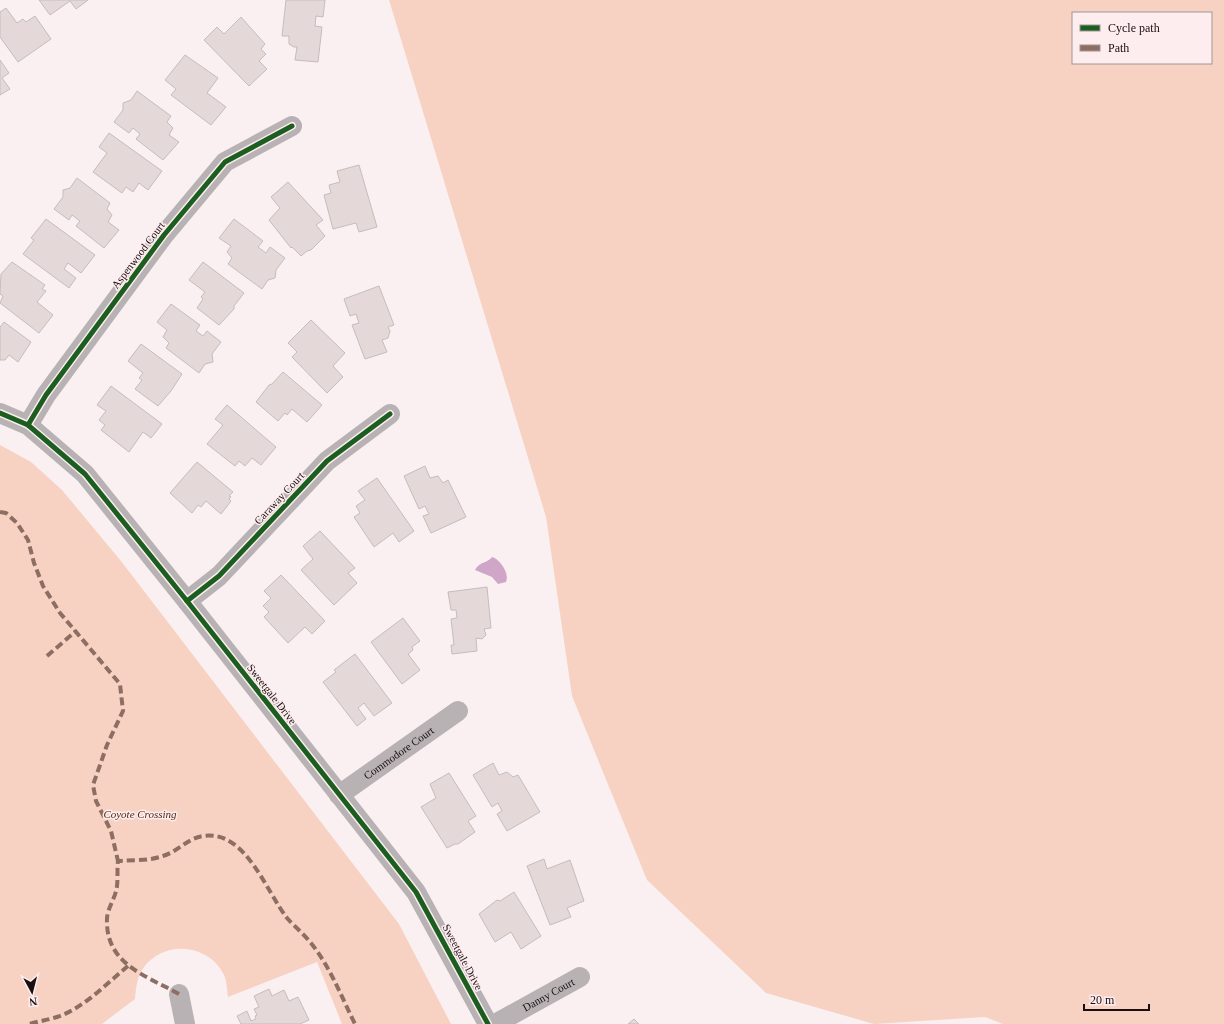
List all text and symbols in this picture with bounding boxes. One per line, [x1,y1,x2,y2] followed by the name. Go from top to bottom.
[1072,12,1212,64] legend
[1108,21,1160,35] text: Cycle path
[1108,41,1129,55] text: Path
[109,219,167,291] street label: Aspenwood Court
[252,469,306,527] street label: Caraway Court
[245,662,299,727] street label: Sweetgale Drive
[361,724,436,782] street label: Commodore Court
[103,808,177,820] park label: Coyote Crossing
[441,922,485,992] street label: Sweetgale Drive
[12,972,52,1012] north arrow
[520,975,576,1014] street label: Danny Court
[1084,986,1149,1012] scale bar
[1090,993,1115,1007] text: 20 m
[28,995,38,1008] text: N

